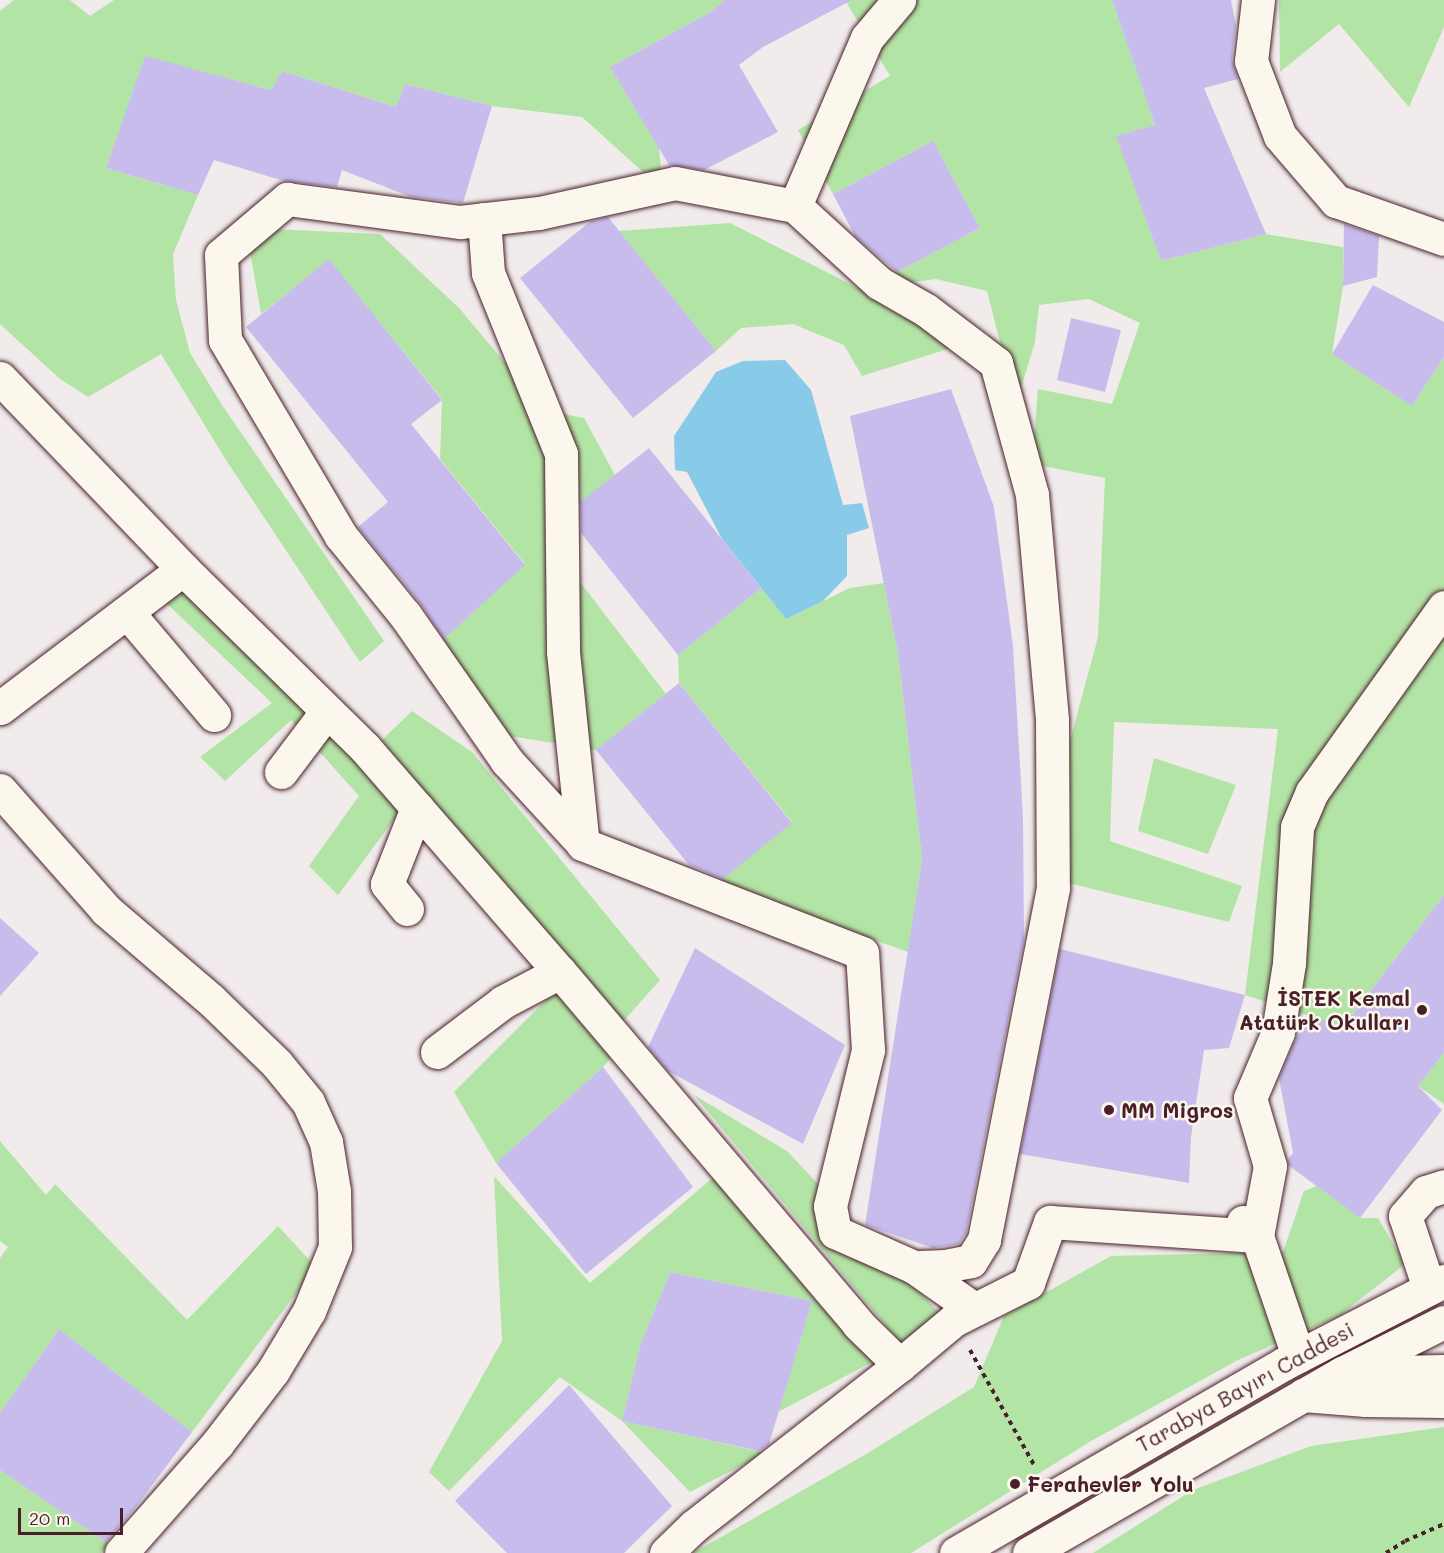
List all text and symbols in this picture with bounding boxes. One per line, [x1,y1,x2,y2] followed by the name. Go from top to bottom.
[1239,985,1410,1035] place label: İSTEK Kemal Atatürk Okulları
[1415,1003,1429,1017] marker: İSTEK Kemal Atatürk Okulları
[1121,1097,1233,1123] place label: MM Migros
[1102,1103,1116,1117] marker: MM Migros
[1132,1317,1358,1457] street label: Tarabya Bayırı Caddesi
[1027,1471,1194,1497] place label: Ferahevler Yolu
[1008,1477,1022,1491] marker: Ferahevler Yolu
[21,1496,126,1534] scale bar
[29,1506,70,1530] text: 20 m

